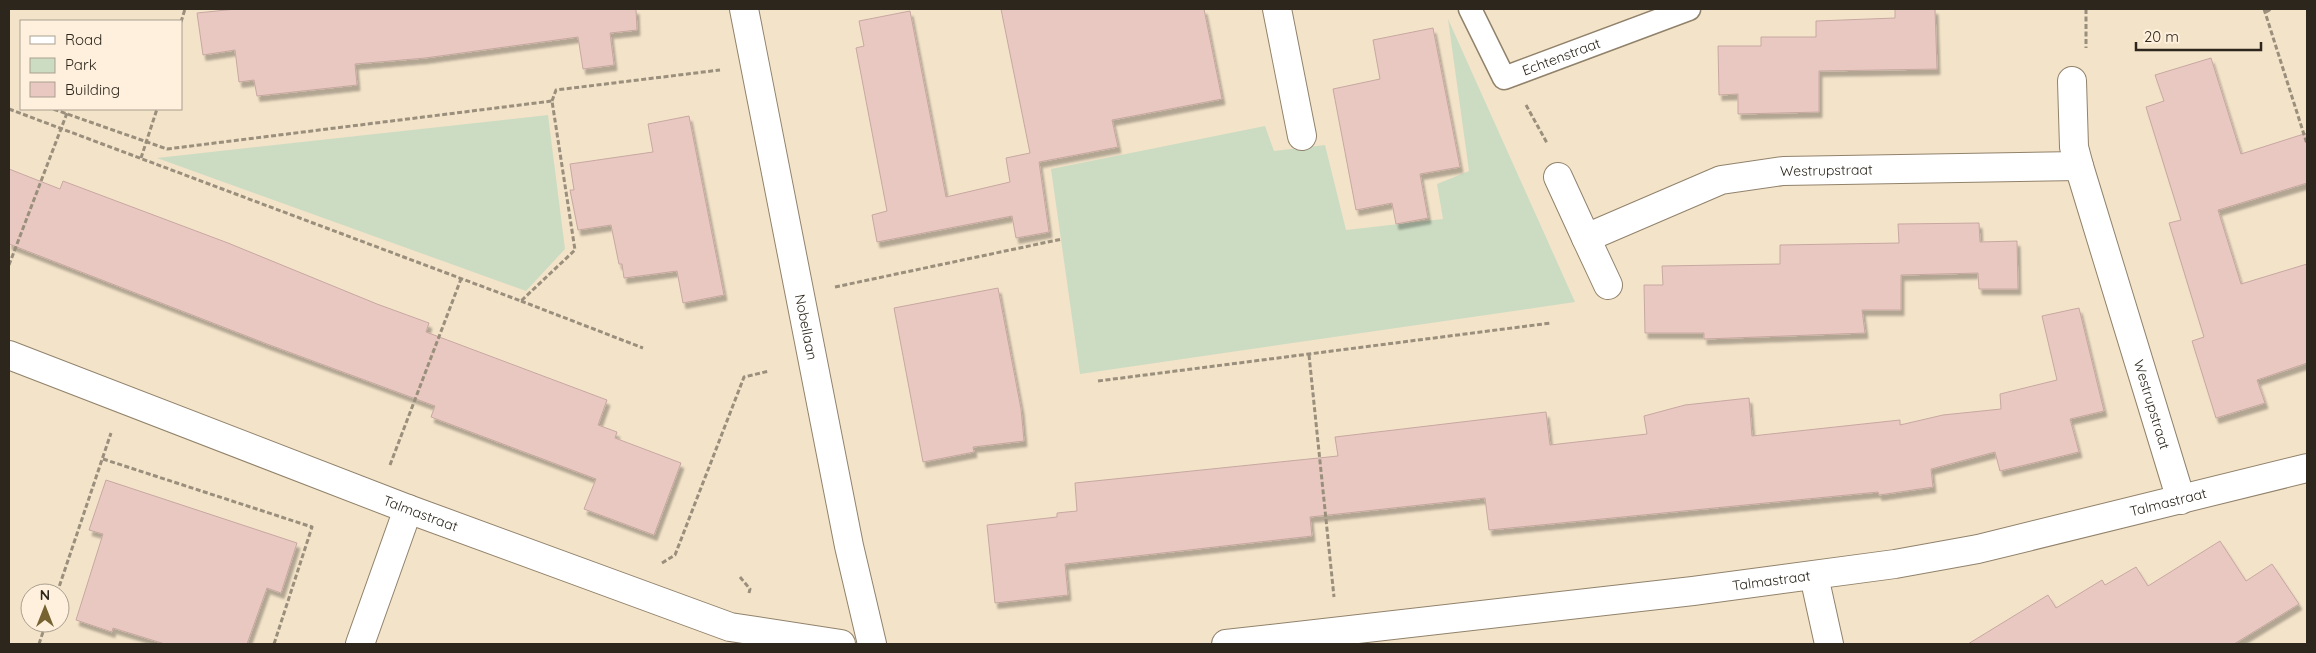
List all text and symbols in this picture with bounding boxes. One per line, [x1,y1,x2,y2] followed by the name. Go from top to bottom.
[20,20,182,110] legend
[2136,20,2261,52] scale bar
[2144,27,2179,46] text: 20 m
[65,30,102,49] text: Road
[1520,34,1603,79] street label: Echtenstraat
[65,55,97,74] text: Park
[65,80,120,99] text: Building
[1780,160,1873,180] street label: Westrupstraat
[791,292,821,361] street label: Nobellaan
[2130,357,2174,452] street label: Westrupstraat
[2128,484,2209,520] street label: Talmastraat
[381,491,461,536] street label: Talmastraat
[1731,566,1812,595] street label: Talmastraat
[20,583,70,633] north arrow
[40,586,50,604] text: N

